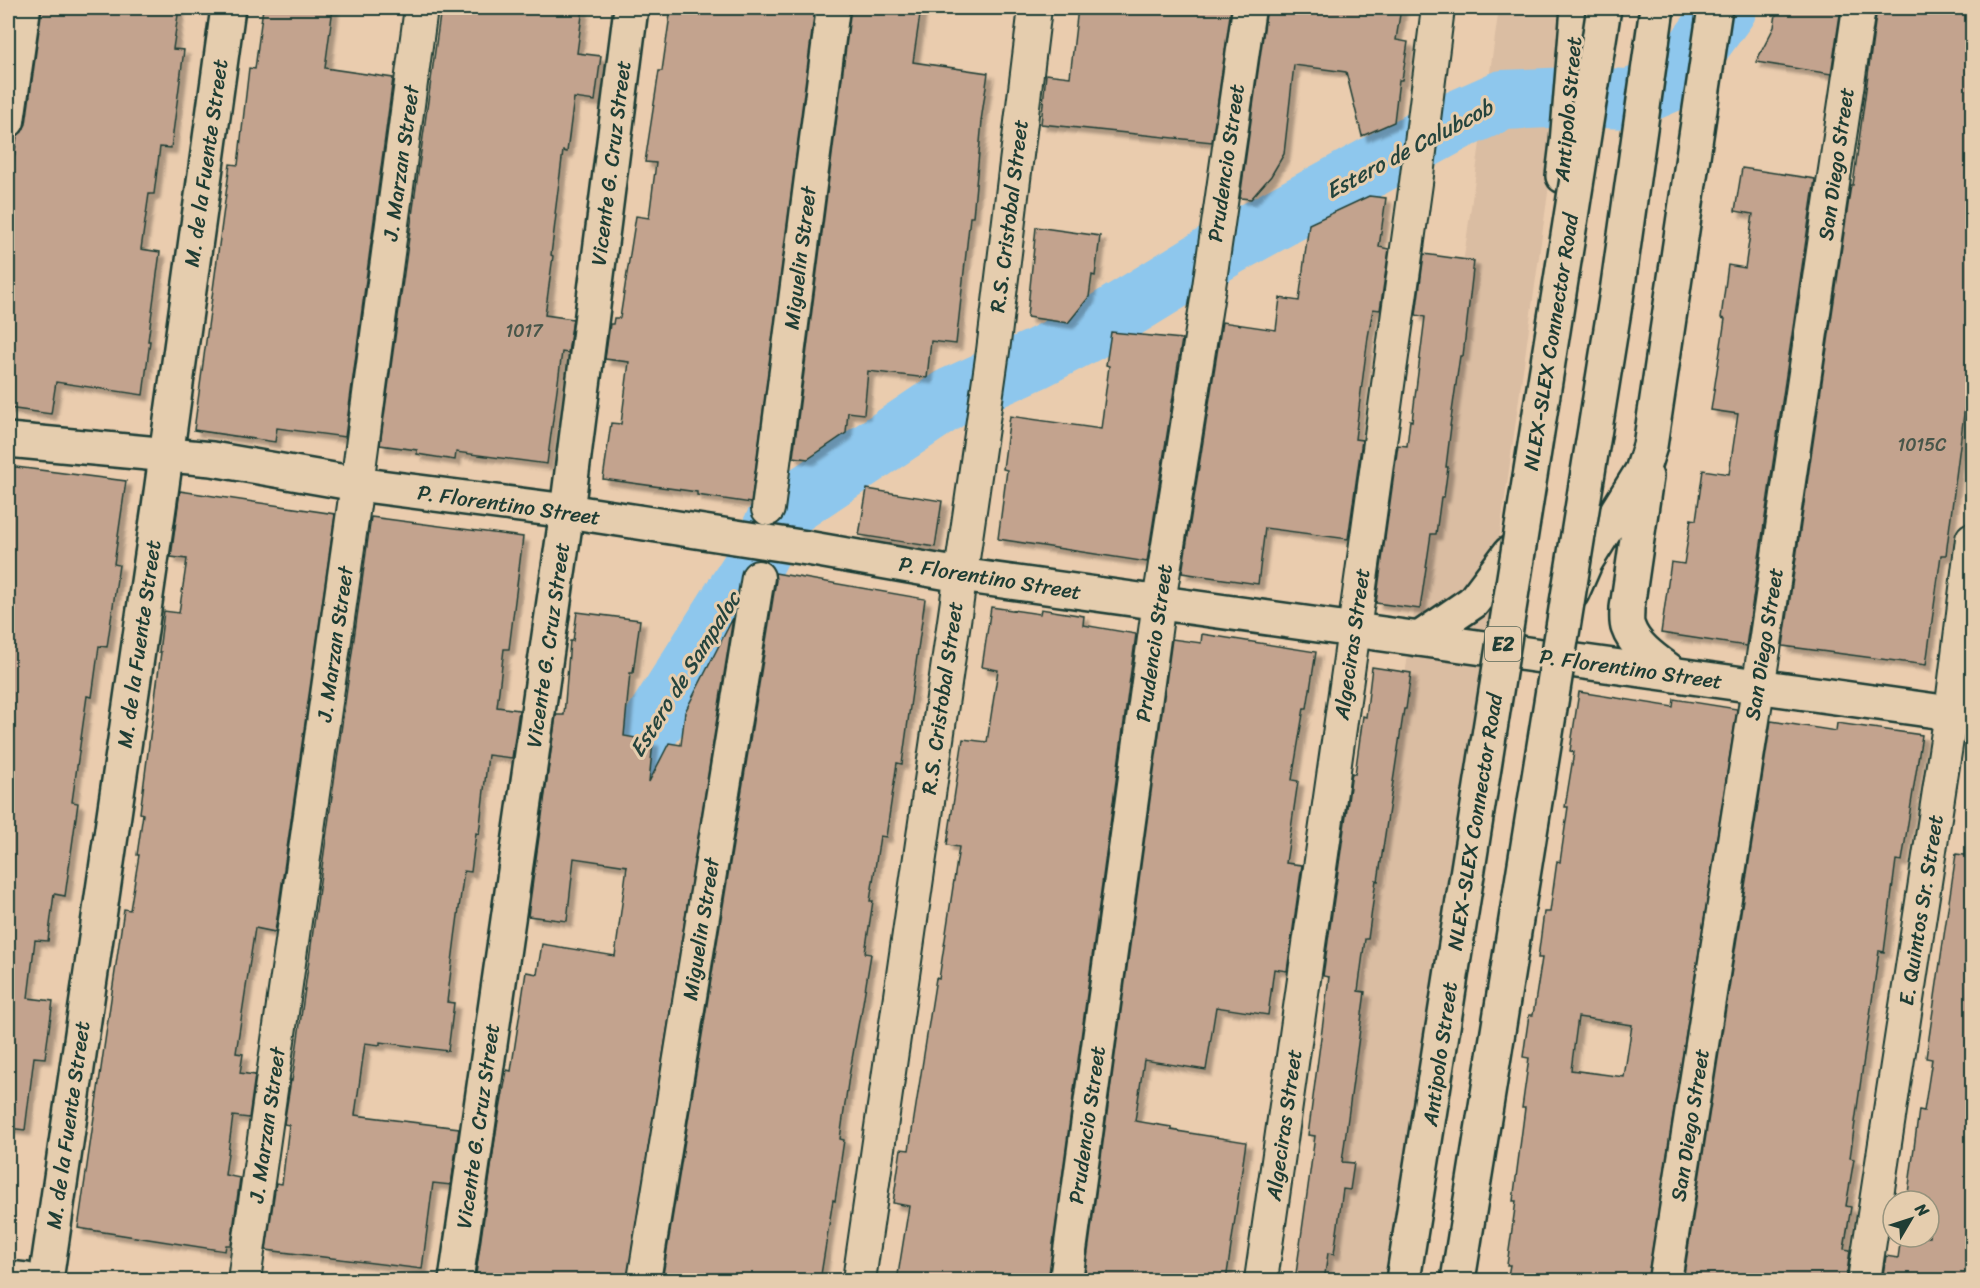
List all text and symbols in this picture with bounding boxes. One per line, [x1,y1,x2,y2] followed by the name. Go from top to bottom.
[1543,35,1593,184] street label: Antipolo Street
[173,57,239,269] street label: M. de la Fuente Street
[580,58,642,268] street label: Vicente G. Cruz Street
[371,81,431,244] street label: J. Marzan Street
[1196,81,1256,245] street label: Prudencio Street
[1806,85,1866,243] street label: San Diego Street
[1318,88,1501,210] water label: Estero de Calubcob
[978,117,1040,315] street label: R.S. Cristobal Street
[772,183,828,332] street label: Miguelin Street
[1512,209,1590,473] street label: NLEX-SLEX Connector Road
[505,315,544,347] house number: 1017
[1897,429,1947,461] house number: 1015C
[415,473,603,537] street label: P. Florentino Street
[106,538,172,750] street label: M. de la Fuente Street
[515,540,581,750] street label: Vicente G. Cruz Street
[896,545,1084,611] street label: P. Florentino Street
[1124,561,1184,725] street label: Prudencio Street
[305,562,365,725] street label: J. Marzan Street
[1733,565,1795,723] street label: San Diego Street
[1322,566,1381,723] street label: Algeciras Street
[618,582,753,765] water label: Estero de Sampaloc
[910,599,974,797] street label: R.S. Cristobal Street
[1485,627,1521,661] road number: E2
[1537,637,1725,701] street label: P. Florentino Street
[1436,689,1514,953] street label: NLEX-SLEX Connector Road
[1887,812,1955,1008] street label: E. Quintos Sr. Street
[671,853,731,1003] street label: Miguelin Street
[1411,979,1469,1130] street label: Antipolo Street
[35,1019,101,1231] street label: M. de la Fuente Street
[445,1021,511,1231] street label: Vicente G. Cruz Street
[237,1043,297,1206] street label: J. Marzan Street
[1057,1043,1117,1207] street label: Prudencio Street
[1659,1046,1721,1204] street label: San Diego Street
[1254,1047,1313,1204] street label: Algeciras Street
[1881,1189,1941,1249] north arrow
[1907,1196,1938,1224] text: N

